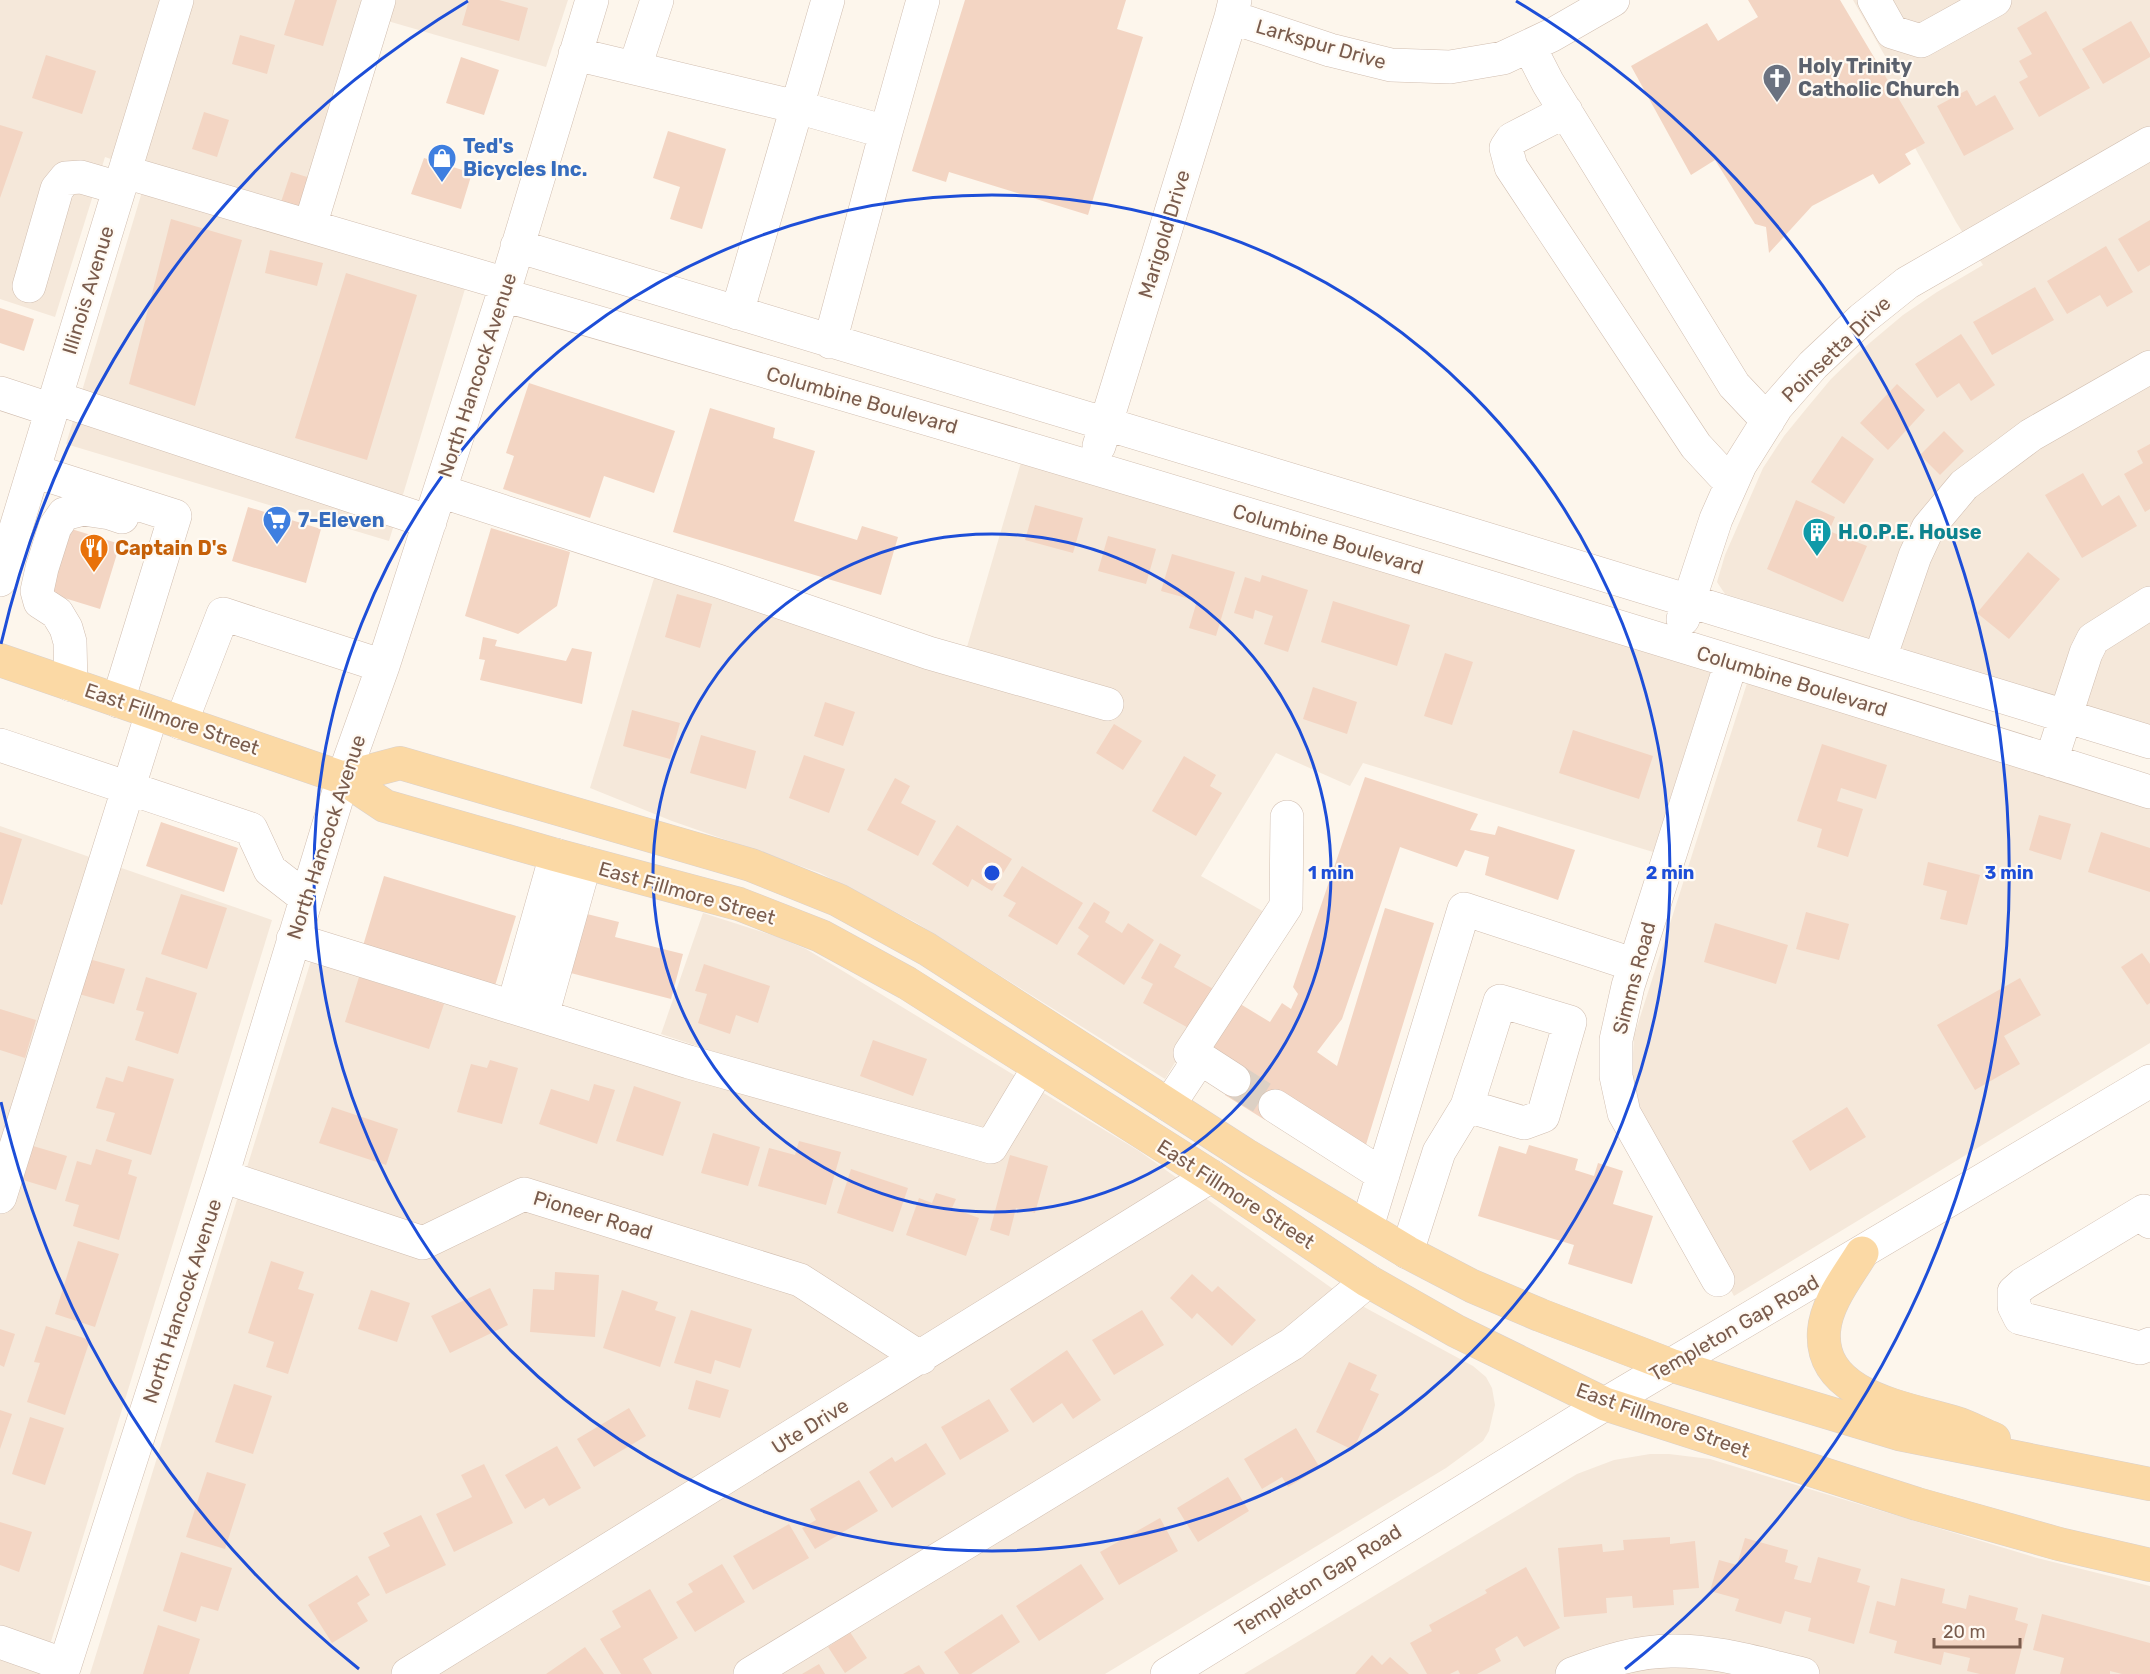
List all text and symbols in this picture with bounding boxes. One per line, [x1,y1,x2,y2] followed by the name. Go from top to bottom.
[1253,14,1389,74] street label: Larkspur Drive
[1798,54,1959,101] place label: Holy Trinity Catholic Church
[1761,62,1793,104] church icon: Holy Trinity Catholic Church
[463,134,587,181] place label: Ted's Bicycles Inc.
[426,142,458,184] shop icon: Ted's Bicycles Inc.
[1133,167,1195,301] street label: Marigold Drive
[57,223,119,357] street label: Illinois Avenue
[433,270,521,480] street label: North Hancock Avenue
[1777,291,1895,407] street label: Poinsetta Drive
[764,361,960,439] street label: Columbine Boulevard
[1230,499,1426,579] street label: Columbine Boulevard
[261,504,293,546] supermarket icon: 7-Eleven
[298,508,385,532] place label: 7-Eleven
[1801,516,1833,558] building icon: H.O.P.E. House
[1838,520,1982,544] place label: H.O.P.E. House
[78,532,110,574] restaurant icon: Captain D's
[115,536,227,560] place label: Captain D's
[1694,641,1890,721] street label: Columbine Boulevard
[82,678,263,760] street label: East Fillmore Street
[282,732,370,942] street label: North Hancock Avenue
[596,856,778,930] street label: East Fillmore Street
[1308,862,1354,884] text: 1 min
[1646,862,1694,884] text: 2 min
[1985,862,2033,884] text: 3 min
[982,863,1002,883] centre of rings
[1607,919,1661,1037] street label: Simms Road
[1153,1134,1319,1254] street label: East Fillmore Street
[531,1186,655,1244] street label: Pioneer Road
[138,1196,226,1406] street label: North Hancock Avenue
[1645,1270,1823,1386] street label: Templeton Gap Road
[1573,1377,1753,1463] street label: East Fillmore Street
[767,1393,853,1459] street label: Ute Drive
[1230,1519,1406,1641] street label: Templeton Gap Road
[1934,1611,2020,1649] scale bar
[1943,1621,1985,1643] text: 20 m

